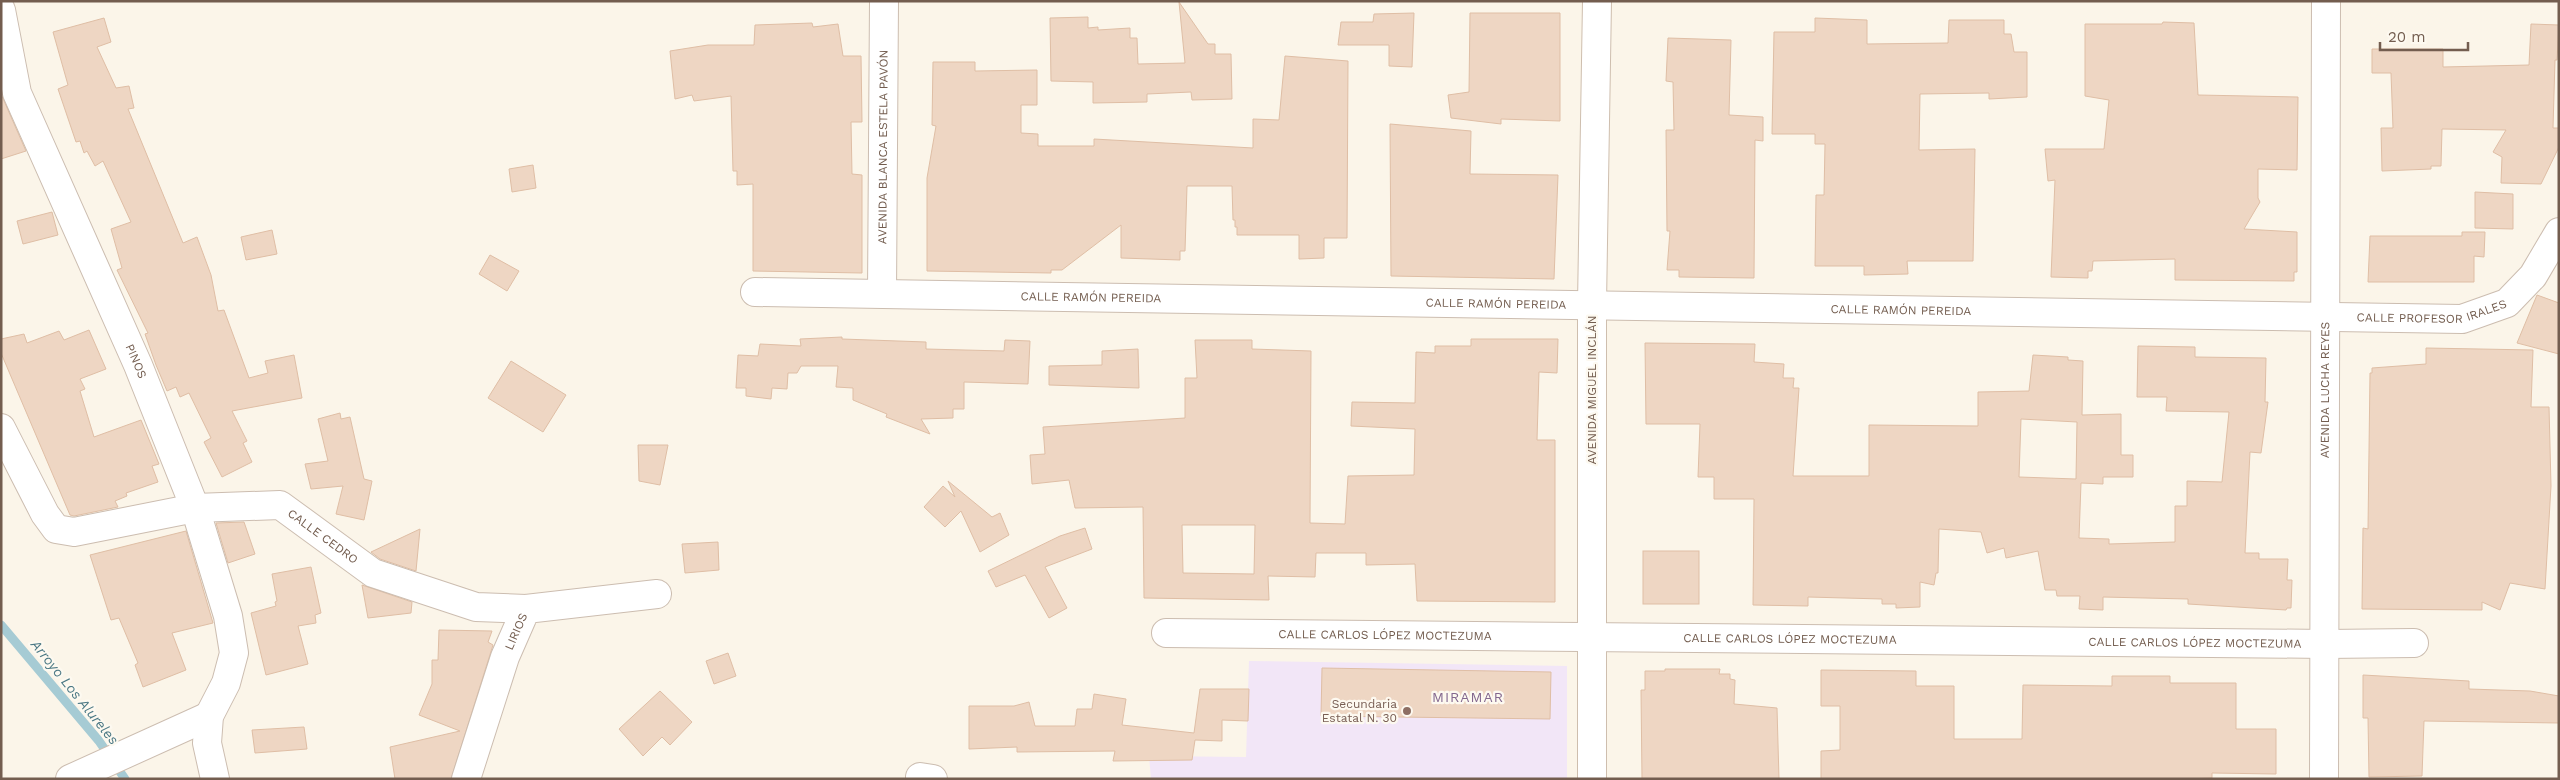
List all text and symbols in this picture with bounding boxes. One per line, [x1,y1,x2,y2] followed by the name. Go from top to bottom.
[2380,20,2468,52] scale bar
[2388,28,2426,46] text: 20 m
[875,50,891,244] street label: AVENIDA BLANCA ESTELA PAVÓN
[1020,289,1162,305] street label: CALLE RAMÓN PEREIDA
[1425,296,1567,312] street label: CALLE RAMÓN PEREIDA
[2357,297,2509,326] street label: CALLE PROFESOR IRALES
[1830,302,1971,318] street label: CALLE RAMÓN PEREIDA
[1585,316,1599,465] street label: AVENIDA MIGUEL INCLÁN
[2318,322,2332,458] street label: AVENIDA LUCHA REYES
[122,342,150,381] street label: PINOS
[285,506,361,567] street label: CALLE CEDRO
[502,611,530,652] street label: LIRIOS
[1278,627,1492,643] street label: CALLE CARLOS LÓPEZ MOCTEZUMA
[1683,631,1897,647] street label: CALLE CARLOS LÓPEZ MOCTEZUMA
[2088,635,2302,651] street label: CALLE CARLOS LÓPEZ MOCTEZUMA
[27,636,122,747] water label: Arroyo Los Alureles
[1432,689,1504,705] district label: MIRAMAR
[1322,697,1397,725] place label: Secundaria Estatal N. 30
[1401,705,1413,717] marker: Secundaria Estatal N. 30

